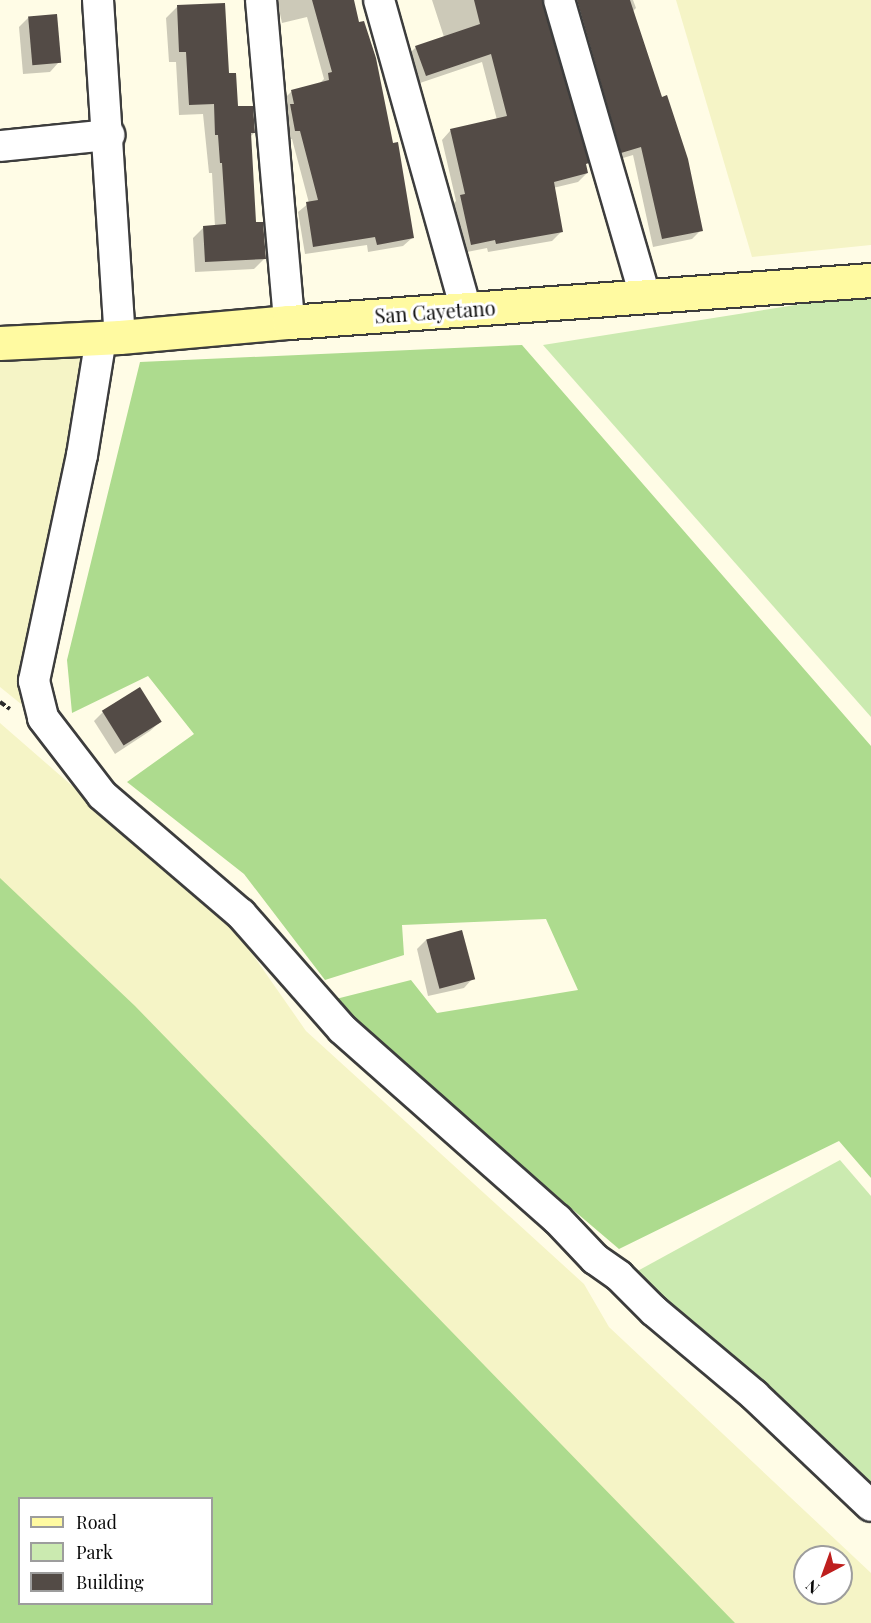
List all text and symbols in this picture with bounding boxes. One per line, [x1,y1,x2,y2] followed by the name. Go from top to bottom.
[374,295,496,327] street label: San Cayetano
[18,1497,213,1605] legend
[76,1510,117,1534] text: Road
[76,1540,113,1564] text: Park
[793,1545,853,1605] north arrow
[76,1570,144,1594] text: Building
[801,1576,823,1599] text: N

